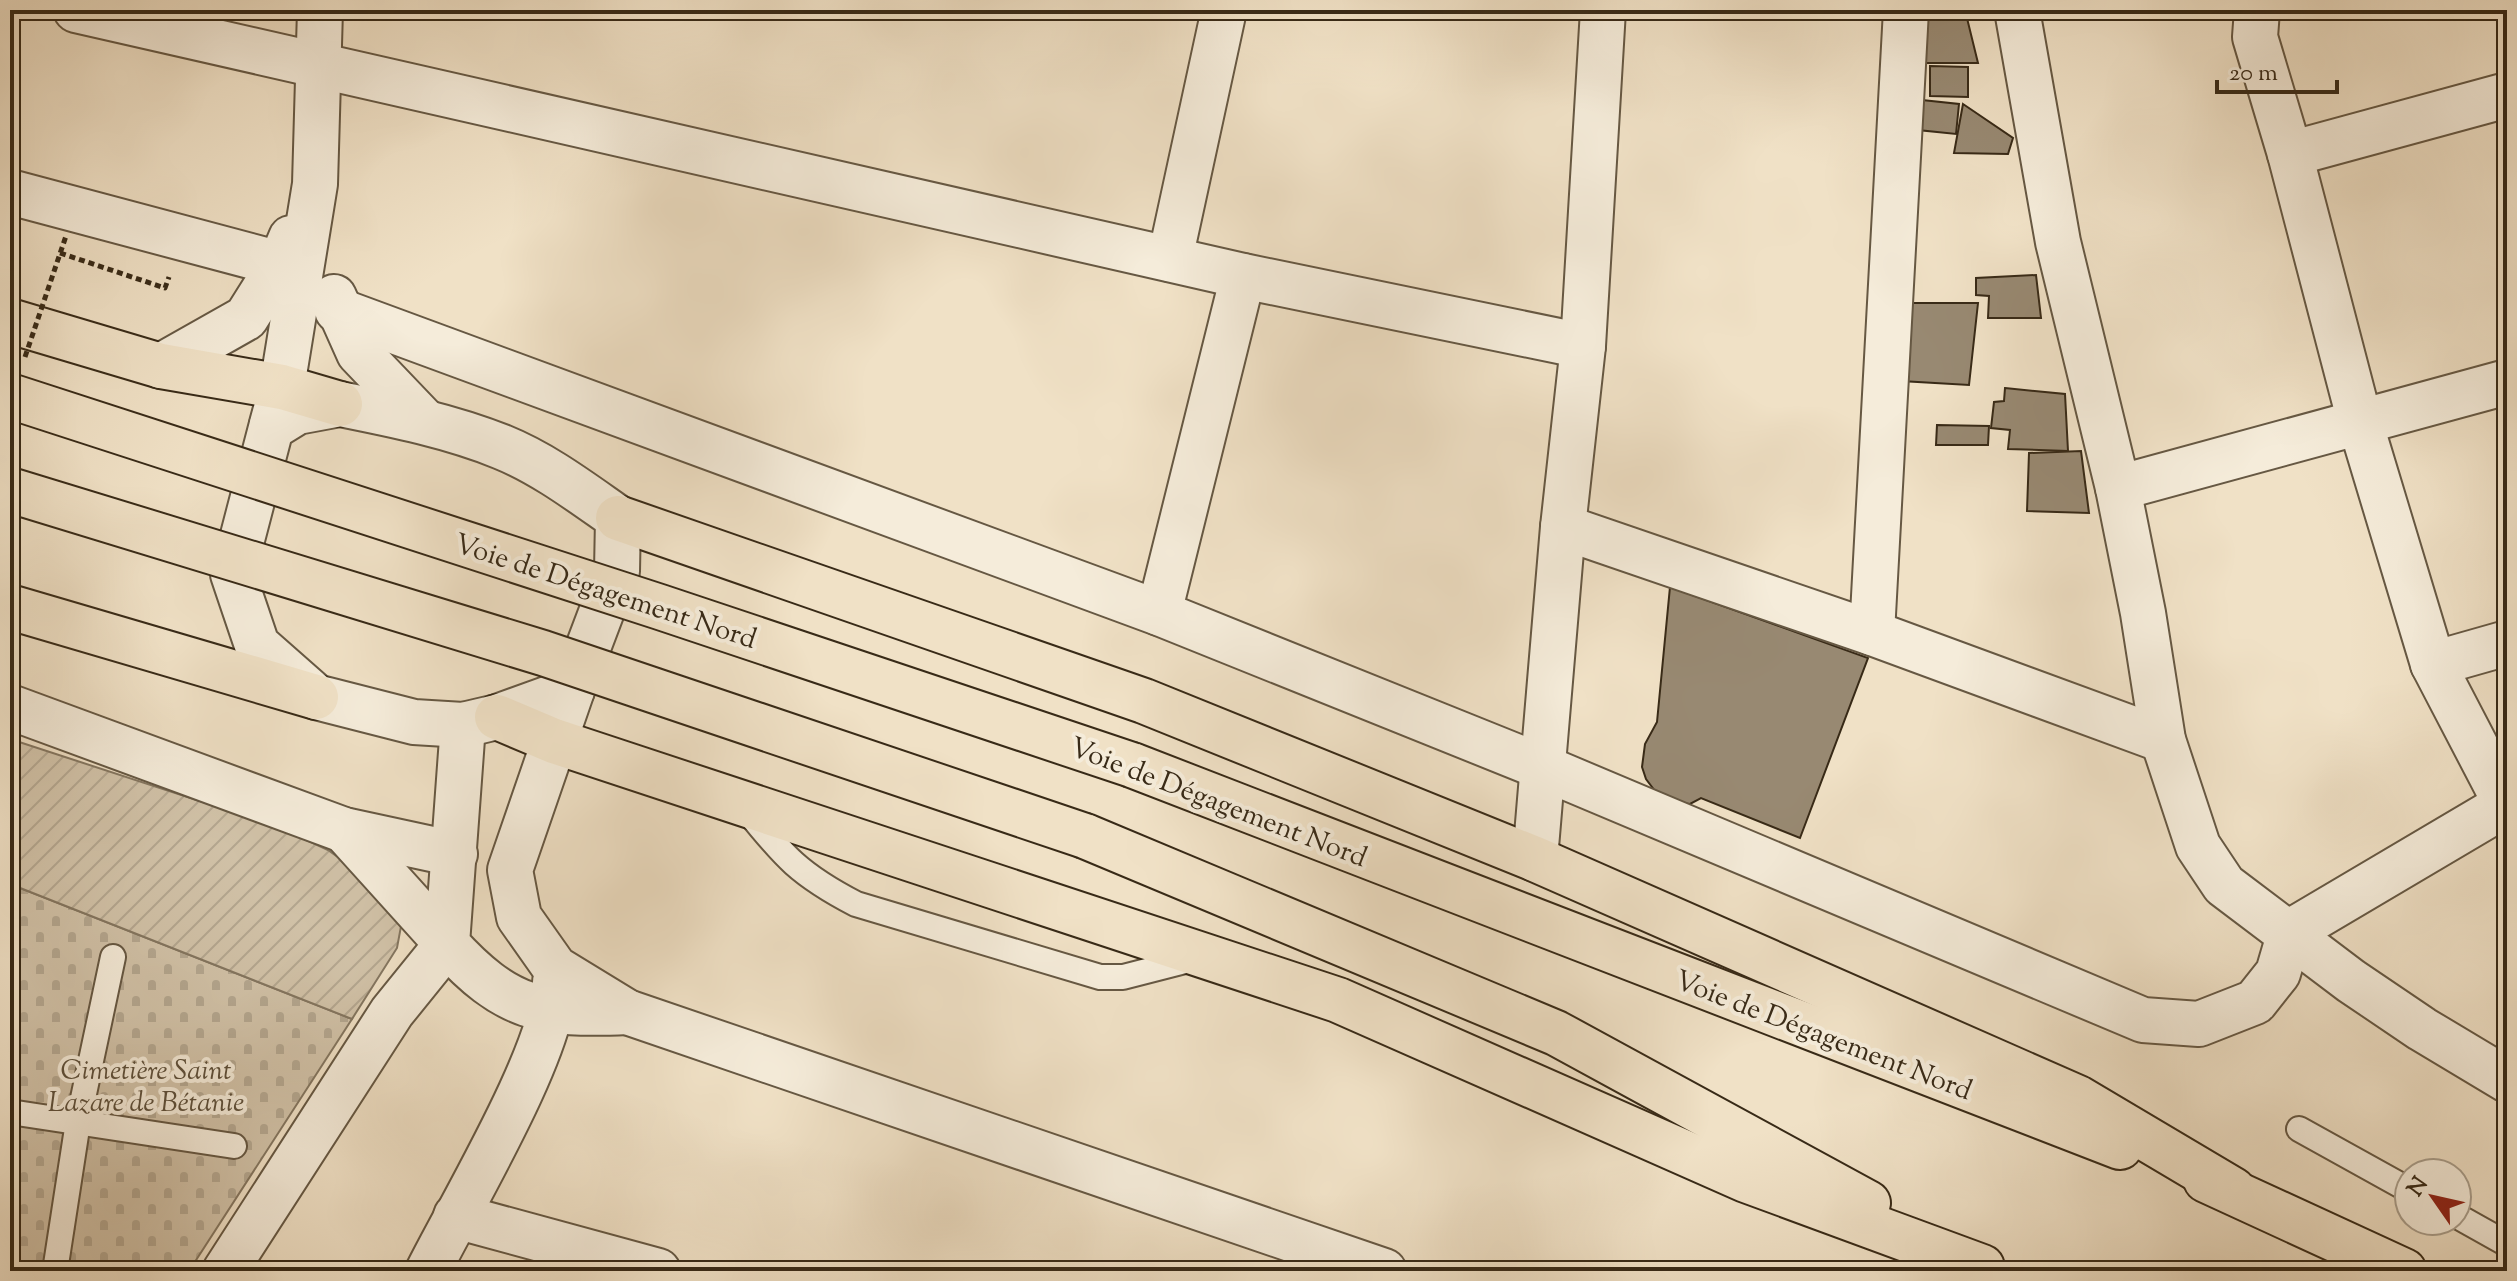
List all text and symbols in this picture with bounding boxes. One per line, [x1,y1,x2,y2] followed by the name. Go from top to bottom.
[2217,44,2337,94] scale bar
[2229,57,2278,91] text: 20 m
[449,525,762,661] street label: Voie de Dégagement Nord
[1063,729,1373,879] street label: Voie de Dégagement Nord
[1668,962,1978,1112] street label: Voie de Dégagement Nord
[48,1052,244,1124] park label: Cimetière Saint Lazare de Bétanie
[2393,1157,2473,1237] north arrow
[2401,1171,2437,1204] text: N

